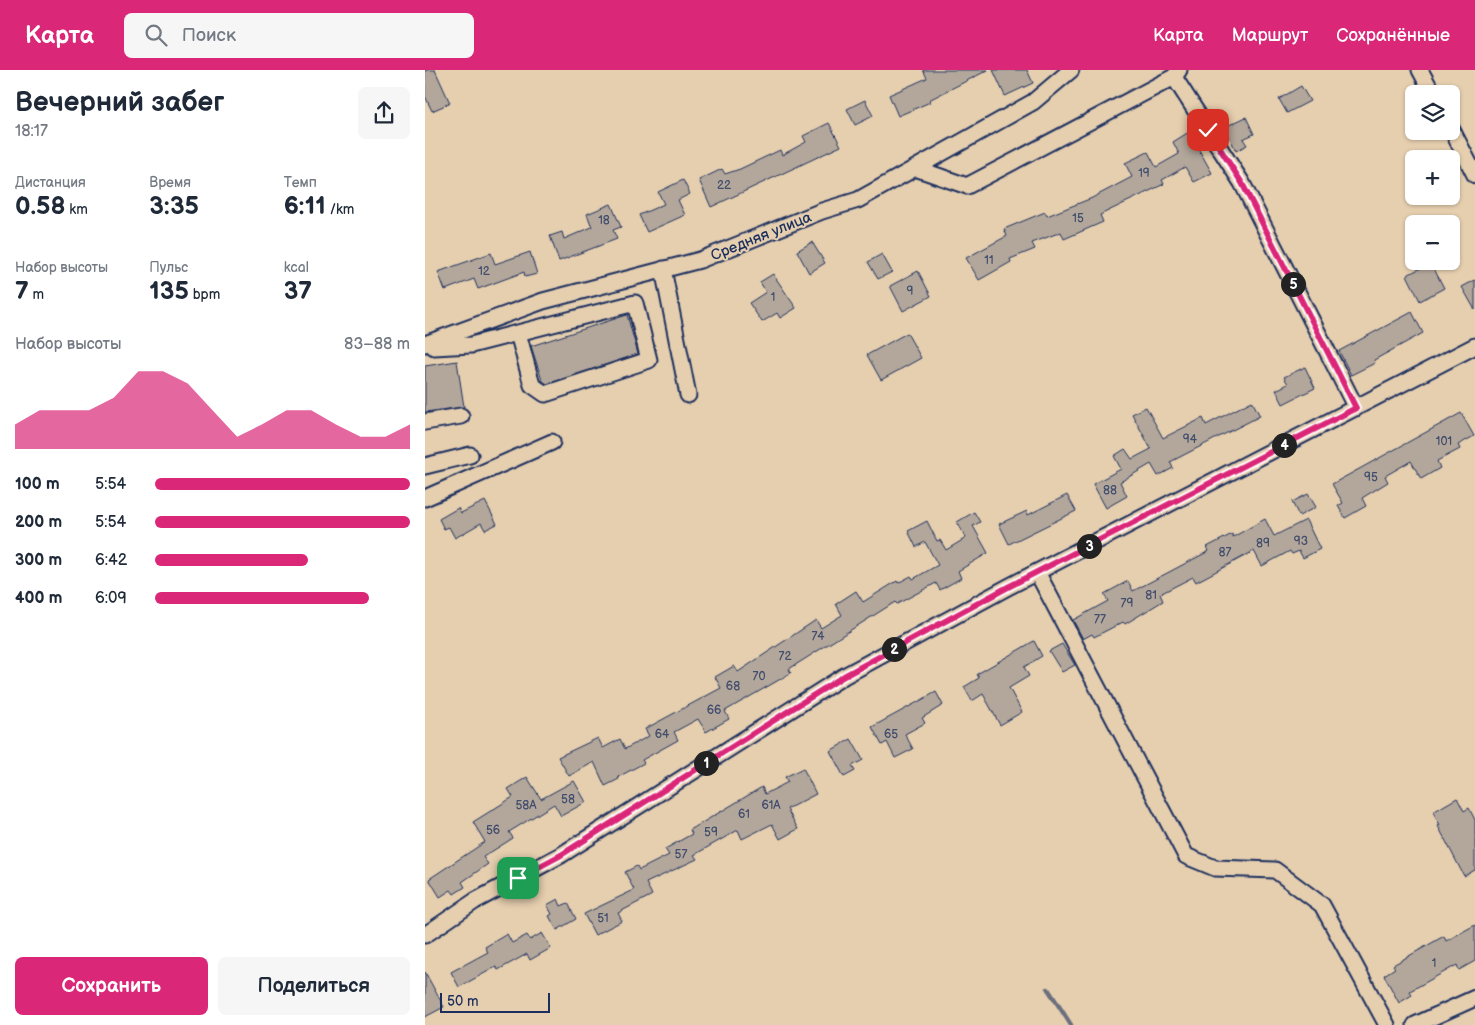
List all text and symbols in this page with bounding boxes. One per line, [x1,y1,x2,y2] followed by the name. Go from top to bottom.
[124,13,474,58] search box
[25,21,94,50] text: Карта
[142,21,170,49] icon: search
[182,24,236,47] text: Поиск
[1153,25,1204,46] text: Карта
[1232,25,1308,46] text: Маршрут
[1336,25,1450,46] text: Сохранённые
[1405,85,1460,270] map controls
[1405,85,1460,140] button: layers
[15,86,224,119] text: Вечерний забег
[358,87,410,139] button: share
[1187,109,1229,151] pin
[1194,116,1222,144] icon: check
[15,122,48,141] text: 18:17
[1405,150,1460,205] button: +
[1138,166,1150,181] house number: 19
[15,174,86,191] text: Дистанция
[149,174,191,191] text: Время
[284,174,317,191] text: Темп
[717,178,731,193] house number: 22
[15,191,66,222] text: 0.58
[149,191,199,222] text: 3:35
[284,191,326,222] text: 6:11
[66,201,88,218] text: km
[326,201,354,218] text: /km
[708,208,814,265] street label: Средняя улица
[1072,211,1084,226] house number: 15
[598,213,610,228] house number: 18
[1405,215,1460,270] button: −
[984,253,994,268] house number: 11
[15,259,108,276] text: Набор высоты
[149,259,188,276] text: Пульс
[284,259,309,276] text: kcal
[478,264,490,279] house number: 12
[1281,272,1305,296] pin: 5
[15,276,29,307] text: 7
[149,276,189,307] text: 135
[284,276,312,307] text: 37
[1289,276,1298,293] text: 5
[907,284,914,299] house number: 9
[29,286,44,303] text: m
[189,286,220,303] text: bpm
[771,290,775,305] house number: 1
[15,335,122,354] text: Набор высоты
[344,335,410,354] text: 83–88 m
[1183,432,1198,447] house number: 94
[1271,432,1297,458] pin: 4
[1436,434,1452,449] house number: 101
[1280,437,1289,454] text: 4
[1364,470,1378,485] house number: 95
[15,475,60,494] text: 100 m
[95,475,126,494] text: 5:54
[1103,483,1117,498] house number: 88
[15,513,62,532] text: 200 m
[95,513,126,532] text: 5:54
[1077,534,1101,558] pin: 3
[1294,534,1308,549] house number: 93
[1256,536,1270,551] house number: 89
[1085,538,1094,555] text: 3
[1219,545,1232,560] house number: 87
[15,551,62,570] text: 300 m
[95,551,127,570] text: 6:42
[1145,588,1157,603] house number: 81
[15,589,62,608] text: 400 m
[95,589,127,608] text: 6:09
[1121,596,1133,611] house number: 79
[1094,612,1106,627] house number: 77
[811,629,825,644] house number: 74
[881,636,907,662] pin: 2
[890,641,899,658] text: 2
[779,649,791,664] house number: 72
[753,669,765,684] house number: 70
[726,679,740,694] house number: 68
[707,703,721,718] house number: 66
[655,727,670,742] house number: 64
[884,727,898,742] house number: 65
[693,750,719,776] pin: 1
[704,755,709,772] text: 1
[561,792,575,807] house number: 58
[515,798,537,813] house number: 58А
[761,798,781,813] house number: 61А
[738,807,750,822] house number: 61
[486,823,500,838] house number: 56
[704,825,718,840] house number: 59
[675,847,687,862] house number: 57
[497,857,539,899] pin
[504,864,532,892] icon: arrive
[597,911,609,926] house number: 51
[1432,956,1436,971] house number: 1
[15,957,208,1015] button: Сохранить
[218,957,410,1015] button: Поделиться
[440,990,550,1013] scale bar
[447,993,479,1010] text: 50 m

